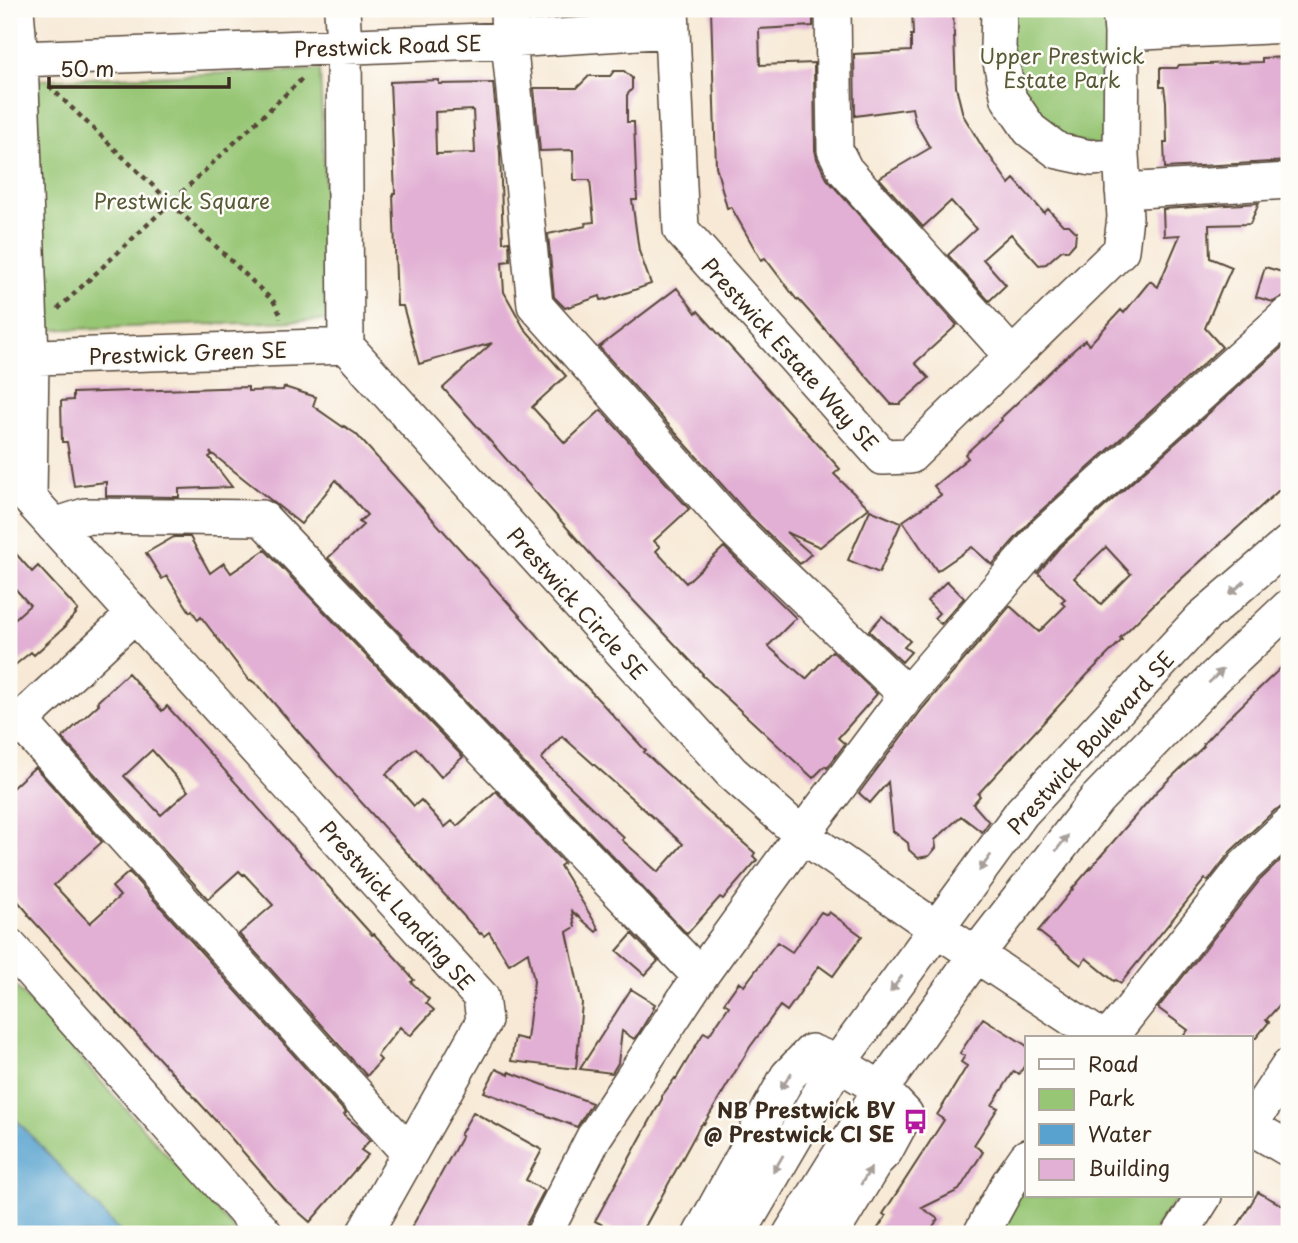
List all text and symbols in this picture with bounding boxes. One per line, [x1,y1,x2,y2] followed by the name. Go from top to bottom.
[293,26,483,64] street label: Prestwick Road SE
[979,39,1145,95] park label: Upper Prestwick Estate Park
[49,46,229,90] scale bar
[60,52,114,84] text: 50 m
[94,184,270,216] park label: Prestwick Square
[695,250,887,458] street label: Prestwick Estate Way SE
[88,333,288,371] street label: Prestwick Green SE
[500,519,656,687] street label: Prestwick Circle SE
[1229,580,1246,595] one-way arrow
[999,643,1181,841] street label: Prestwick Boulevard SE
[1208,668,1225,685] one-way arrow
[313,813,483,997] street label: Prestwick Landing SE
[1055,834,1069,852] one-way arrow
[978,854,992,872] one-way arrow
[890,975,904,993] one-way arrow
[1025,1036,1252,1198] legend
[1088,1047,1139,1079] text: Road
[779,1072,792,1091] one-way arrow
[1088,1081,1135,1113] text: Park
[704,1093,895,1149] place label: NB Prestwick BV @ Prestwick CI SE
[901,1107,929,1135] bus stop icon: NB Prestwick BV @ Prestwick CI SE
[1088,1117,1152,1149] text: Water
[1088,1151,1170,1183] text: Building
[772,1155,785,1174] one-way arrow
[860,1166,873,1185] one-way arrow

